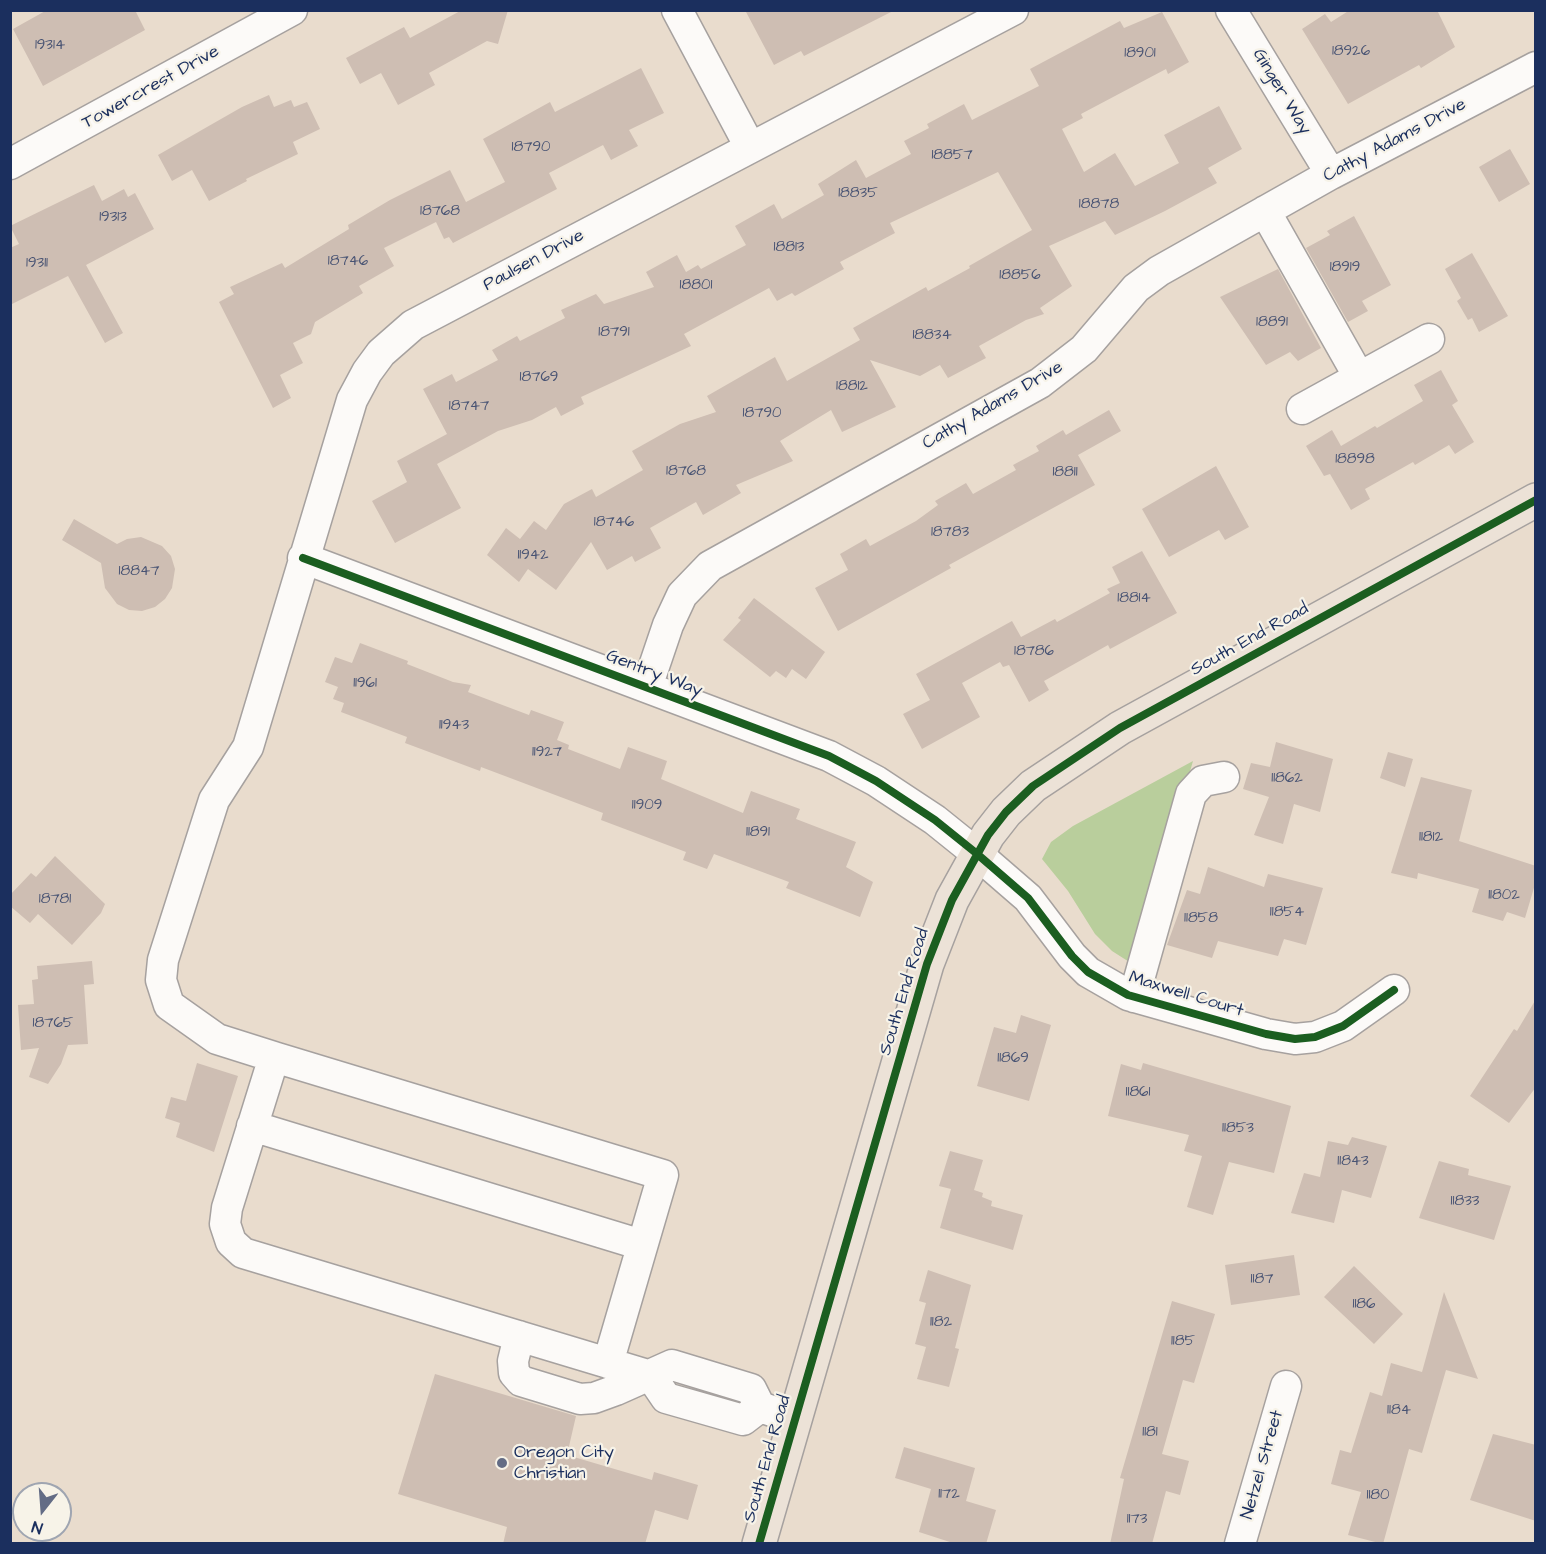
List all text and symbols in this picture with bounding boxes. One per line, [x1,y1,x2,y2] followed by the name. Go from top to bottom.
[35,37,65,55] house number: 19314
[79,41,223,135] street label: Towercrest Drive
[1332,43,1370,61] house number: 18926
[1124,45,1156,63] house number: 18901
[1247,45,1315,139] street label: Ginger Way
[1320,94,1470,188] street label: Cathy Adams Drive
[512,139,550,157] house number: 18790
[931,147,973,165] house number: 18857
[838,185,878,203] house number: 18835
[1079,196,1119,214] house number: 18878
[420,203,460,221] house number: 18768
[99,209,127,227] house number: 19313
[480,225,588,297] street label: Paulsen Drive
[774,239,804,257] house number: 18813
[328,253,368,271] house number: 18746
[26,255,48,273] house number: 19311
[1330,259,1360,277] house number: 18919
[999,267,1041,285] house number: 18856
[680,277,712,295] house number: 18801
[1256,314,1288,332] house number: 18891
[598,324,630,342] house number: 18791
[912,327,952,345] house number: 18834
[919,357,1067,455] street label: Cathy Adams Drive
[520,369,558,387] house number: 18769
[836,378,868,396] house number: 18812
[449,398,489,416] house number: 18747
[743,405,781,423] house number: 18790
[1335,451,1375,469] house number: 18898
[666,463,706,481] house number: 18768
[1052,464,1078,482] house number: 18811
[594,514,634,532] house number: 18746
[931,524,969,542] house number: 18783
[517,547,549,565] house number: 11942
[119,563,159,581] house number: 18847
[1117,590,1151,608] house number: 18814
[1187,599,1313,681] street label: South End Road
[1014,643,1054,661] house number: 18786
[603,646,705,702] street label: Gentry Way
[353,675,377,693] house number: 11961
[439,717,469,735] house number: 11943
[532,744,562,762] house number: 11927
[1271,770,1303,788] house number: 11862
[632,797,662,815] house number: 11909
[746,824,770,842] house number: 11891
[1419,829,1443,847] house number: 11812
[1488,887,1520,905] house number: 11802
[39,891,71,909] house number: 18781
[1270,904,1304,922] house number: 11854
[1184,910,1218,928] house number: 11858
[875,926,935,1058] street label: South End Road
[1126,967,1246,1023] street label: Maxwell Court
[33,1015,73,1033] house number: 18765
[997,1050,1029,1068] house number: 11869
[1126,1084,1150,1102] house number: 11861
[1222,1120,1254,1138] house number: 11853
[1337,1153,1369,1171] house number: 11843
[1451,1193,1479,1211] house number: 11833
[1251,1271,1273,1289] house number: 1187
[1353,1296,1375,1314] house number: 1186
[930,1314,952,1332] house number: 1182
[1171,1333,1195,1351] house number: 1185
[739,1393,797,1525] street label: South End Road
[1387,1402,1411,1420] house number: 1184
[1237,1408,1289,1522] street label: Netzel Street
[1142,1424,1158,1442] house number: 1181
[514,1442,614,1484] place label: Oregon City Christian
[495,1456,509,1470] marker: Oregon City Christian
[12,1482,72,1542] north arrow
[938,1486,960,1504] house number: 1172
[1366,1487,1390,1505] house number: 1180
[1127,1511,1147,1529] house number: 1173
[29,1515,45,1539] text: N

